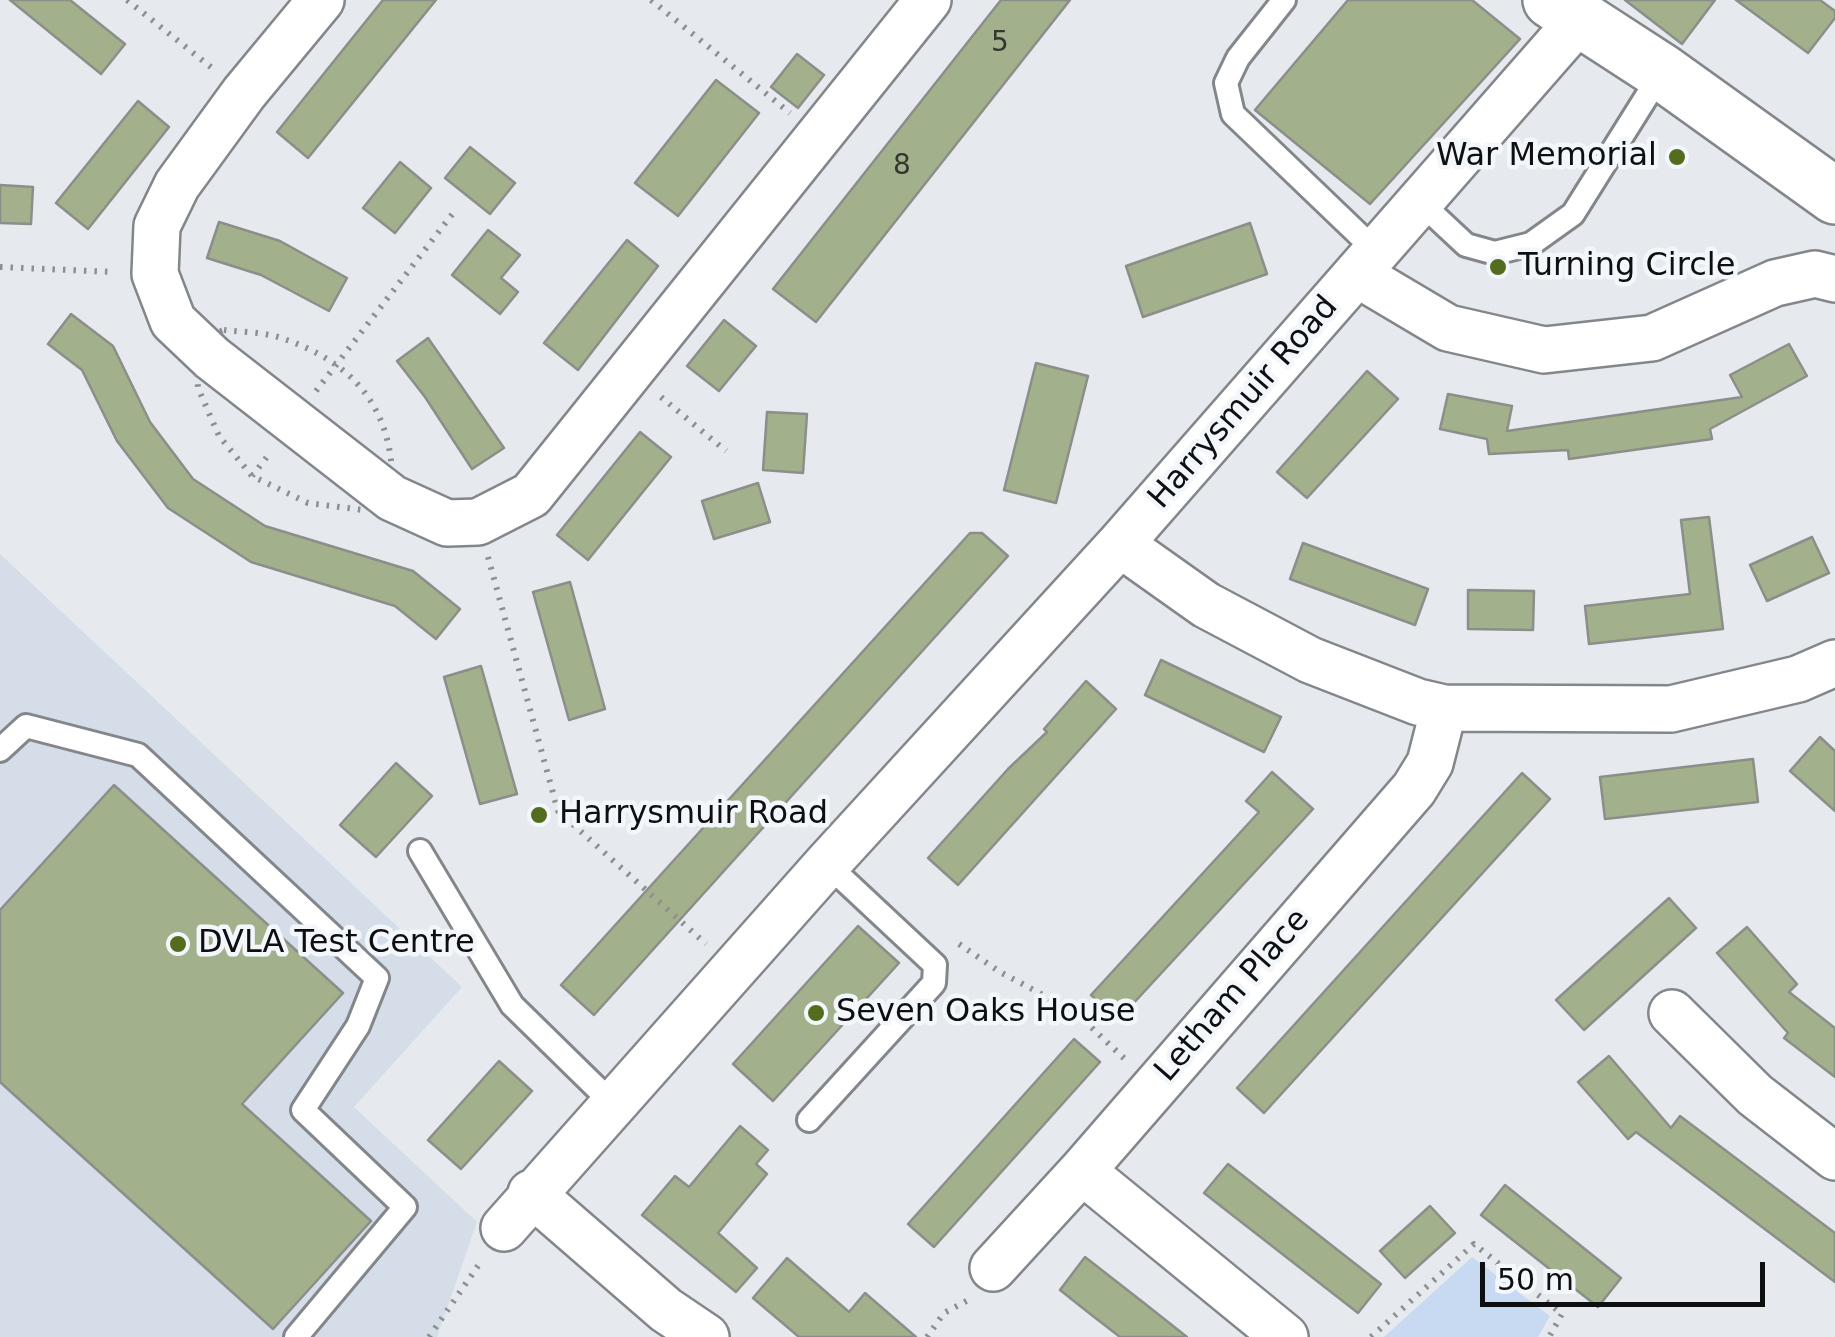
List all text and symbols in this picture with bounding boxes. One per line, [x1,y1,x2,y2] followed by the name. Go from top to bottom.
[991,27,1009,61] house number: 5
[1436,138,1657,176] place label: War Memorial
[1666,146,1688,168] marker: War Memorial
[893,150,911,184] house number: 8
[1518,248,1735,286] place label: Turning Circle
[1487,256,1509,278] marker: Turning Circle
[1141,289,1347,517] street label: Harrysmuir Road
[559,796,828,834] place label: Harrysmuir Road
[528,804,550,826] marker: Harrysmuir Road
[1148,902,1318,1090] street label: Letham Place
[198,925,475,963] place label: DVLA Test Centre
[167,933,189,955] marker: DVLA Test Centre
[836,994,1136,1032] place label: Seven Oaks House
[805,1002,827,1024] marker: Seven Oaks House
[1485,1242,1770,1304] scale bar
[1497,1262,1574,1297] text: 50 m

